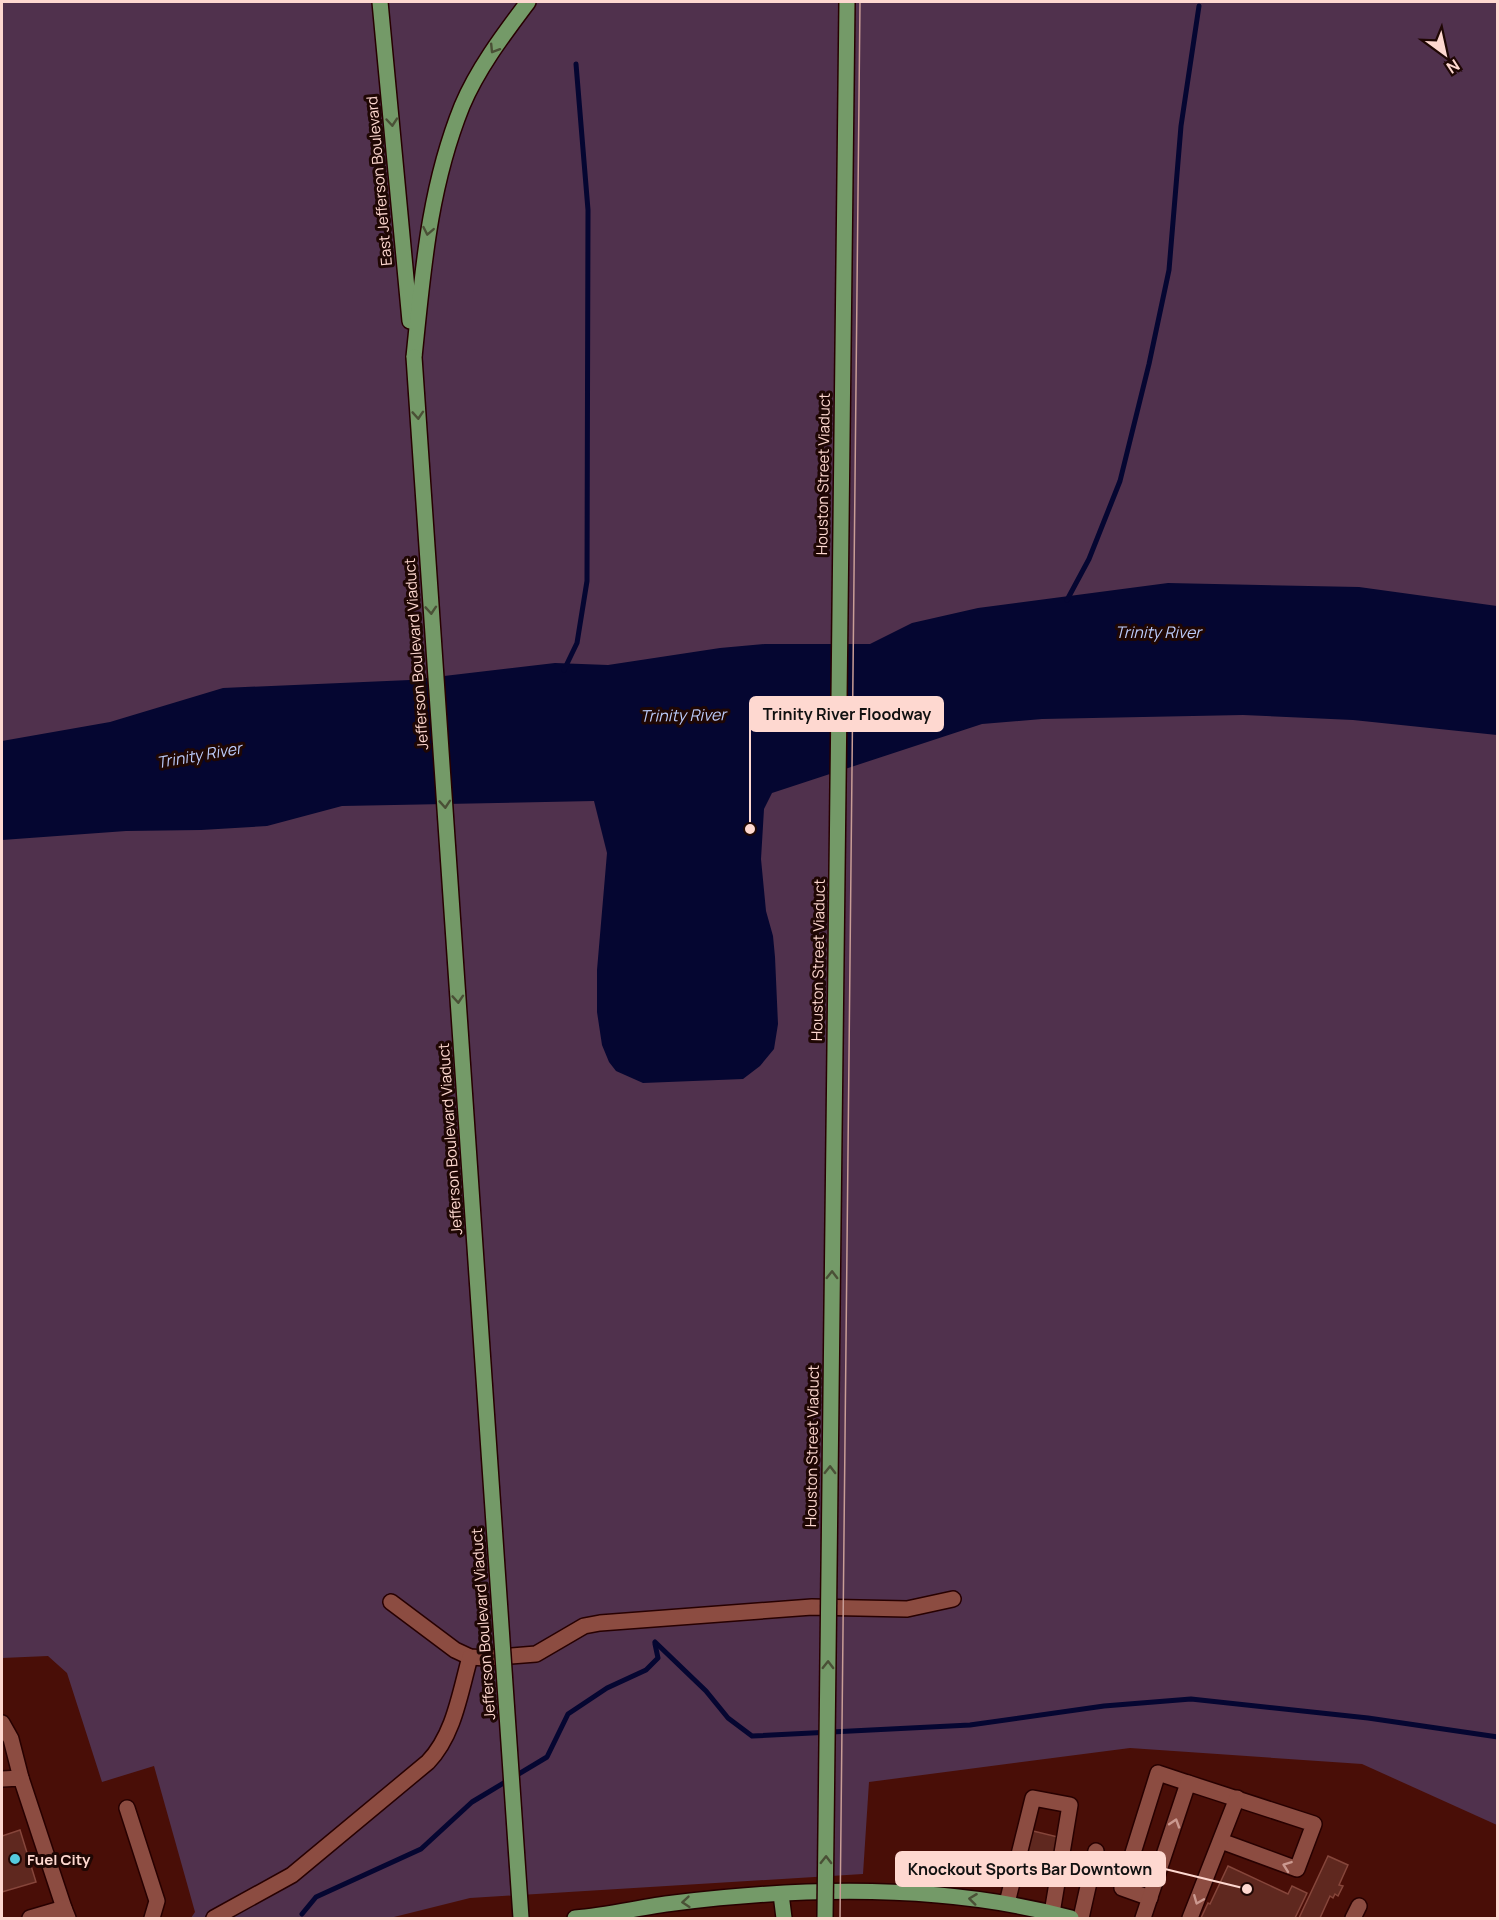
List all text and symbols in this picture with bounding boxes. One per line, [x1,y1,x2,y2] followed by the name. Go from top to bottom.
[1415,24,1475,84] north arrow
[490,42,501,53] one-way arrow
[1442,54,1464,79] text: N
[361,95,397,267] street label: East Jefferson Boulevard
[385,118,398,127] one-way arrow
[422,225,435,235] one-way arrow
[811,393,835,555] street label: Houston Street Viaduct
[411,411,424,420] one-way arrow
[399,557,433,751] street label: Jefferson Boulevard Viaduct
[424,605,437,614] one-way arrow
[1115,621,1203,643] water label: Trinity River
[750,697,943,731] callout: Trinity River Floodway
[640,703,728,727] water label: Trinity River
[763,703,931,725] text: Trinity River Floodway
[155,736,245,773] water label: Trinity River
[438,800,451,809] one-way arrow
[806,879,830,1041] street label: Houston Street Viaduct
[451,994,464,1003] one-way arrow
[433,1042,467,1236] street label: Jefferson Boulevard Viaduct
[826,1271,838,1280] one-way arrow
[800,1365,824,1527] street label: Houston Street Viaduct
[824,1466,836,1475] one-way arrow
[466,1527,500,1721] street label: Jefferson Boulevard Viaduct
[822,1661,834,1670] one-way arrow
[1168,1818,1180,1829] one-way arrow
[27,1849,91,1870] place label: Fuel City
[8,1852,22,1866] marker: Fuel City
[896,1852,1165,1886] callout: Knockout Sports Bar Downtown
[820,1856,832,1865] one-way arrow
[908,1858,1152,1880] text: Knockout Sports Bar Downtown
[1283,1860,1293,1873] one-way arrow
[968,1893,978,1906] one-way arrow
[1193,1893,1205,1904] one-way arrow
[681,1895,690,1908] one-way arrow

